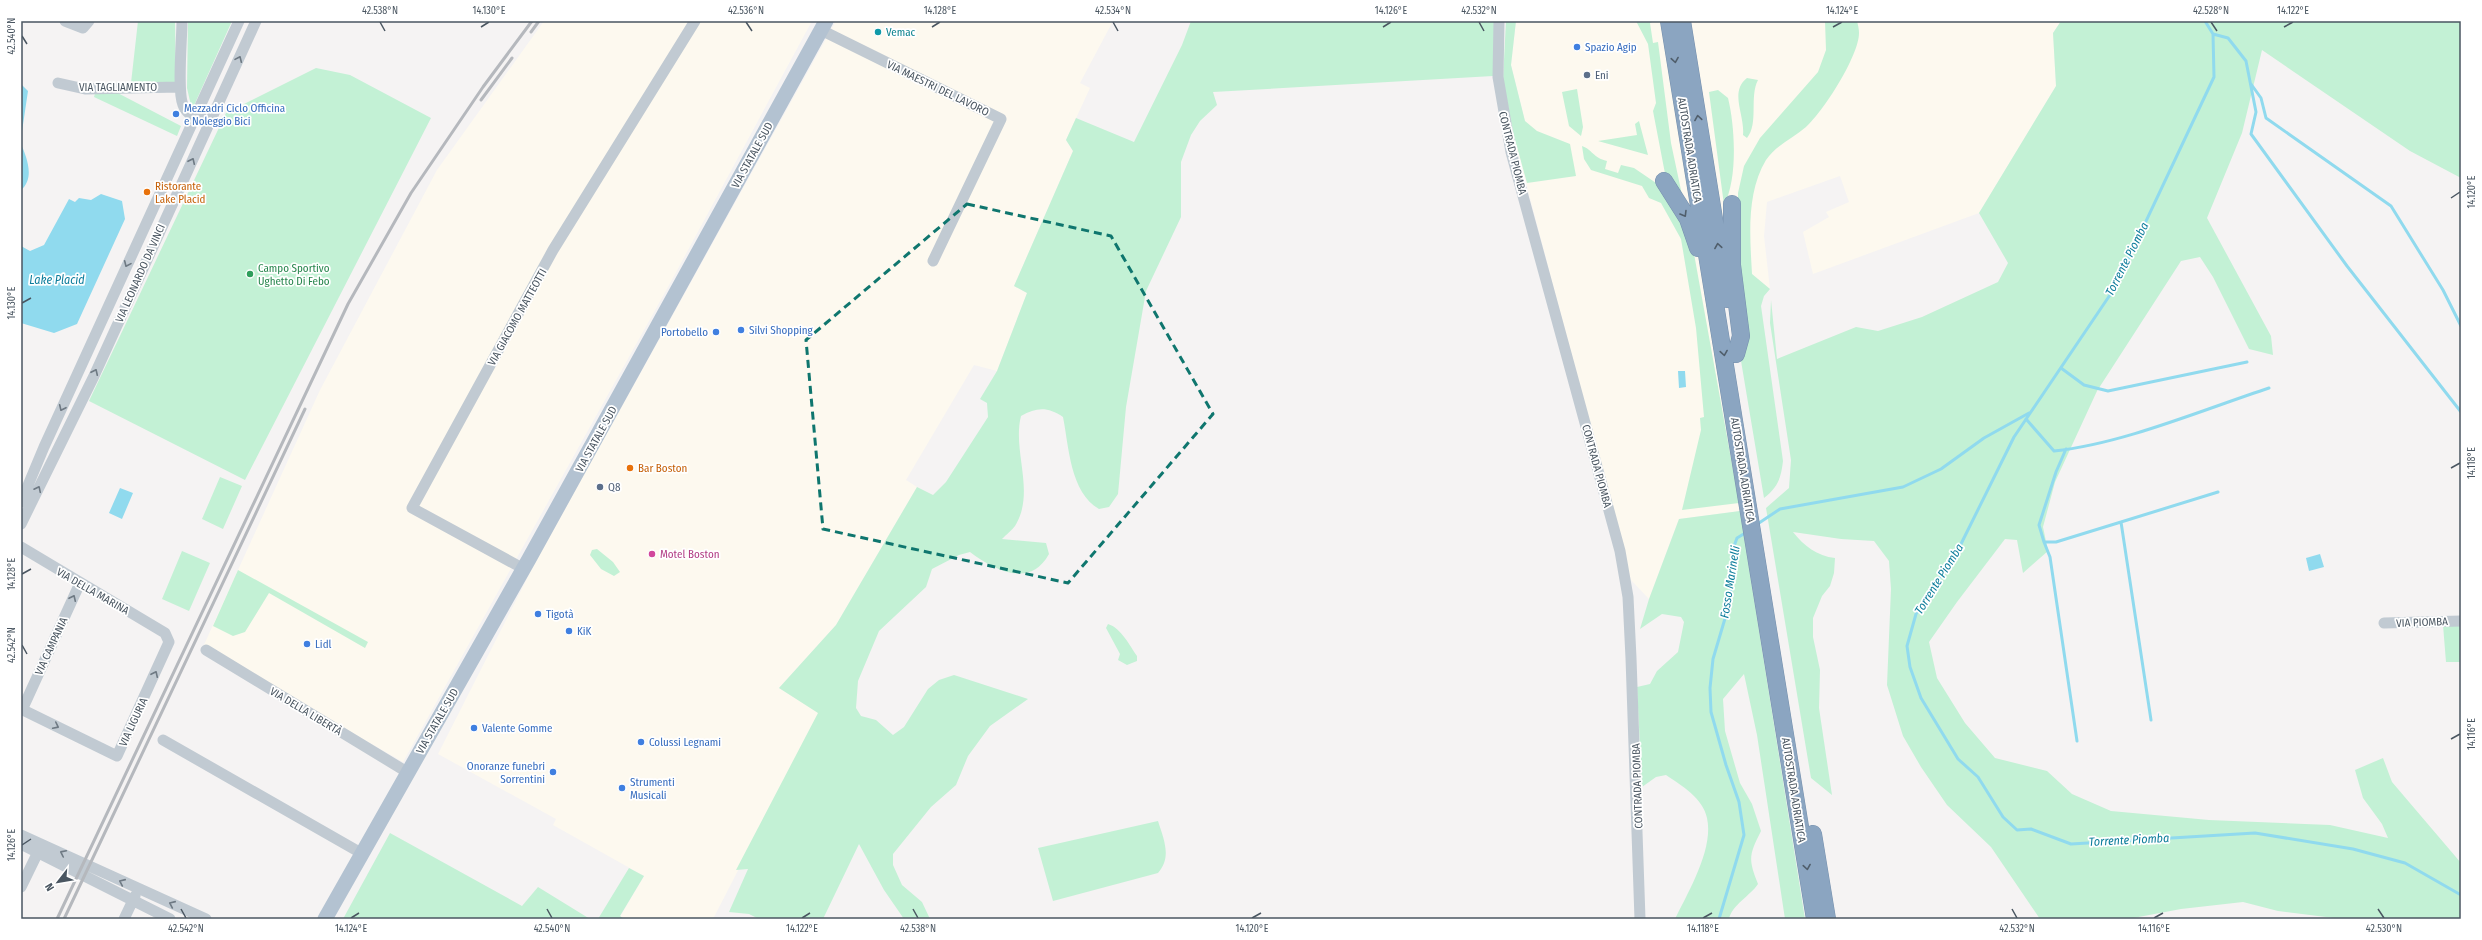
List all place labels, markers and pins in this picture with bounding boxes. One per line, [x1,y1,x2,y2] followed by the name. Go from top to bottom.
[886,26,916,39] place label: Vemac
[873,27,883,37] marker: Vemac
[1585,41,1637,54] place label: Spazio Agip
[1572,42,1582,52] marker: Spazio Agip
[1595,69,1609,82] place label: Eni
[1582,70,1592,80] marker: Eni
[184,102,285,128] place label: Mezzadri Ciclo Officina e Noleggio Bici
[171,109,181,119] marker: Mezzadri Ciclo Officina e Noleggio Bici
[155,180,206,206] place label: Ristorante Lake Placid
[142,187,152,197] marker: Ristorante Lake Placid
[258,262,330,288] place label: Campo Sportivo Ughetto Di Febo
[245,269,255,279] marker: Campo Sportivo Ughetto Di Febo
[749,324,814,337] place label: Silvi Shopping
[736,325,746,335] marker: Silvi Shopping
[661,326,708,339] place label: Portobello
[711,327,721,337] marker: Portobello
[638,462,687,475] place label: Bar Boston
[625,463,635,473] marker: Bar Boston
[608,481,621,494] place label: Q8
[595,482,605,492] marker: Q8
[660,548,719,561] place label: Motel Boston
[647,549,657,559] marker: Motel Boston
[546,608,574,621] place label: Tigotà
[533,609,543,619] marker: Tigotà
[577,625,592,638] place label: KiK
[564,626,574,636] marker: KiK
[315,638,332,651] place label: Lidl
[302,639,312,649] marker: Lidl
[482,722,552,735] place label: Valente Gomme
[469,723,479,733] marker: Valente Gomme
[649,736,721,749] place label: Colussi Legnami
[636,737,646,747] marker: Colussi Legnami
[467,760,545,786] place label: Onoranze funebri Sorrentini
[548,767,558,777] marker: Onoranze funebri Sorrentini
[630,776,675,802] place label: Strumenti Musicali
[617,783,627,793] marker: Strumenti Musicali

